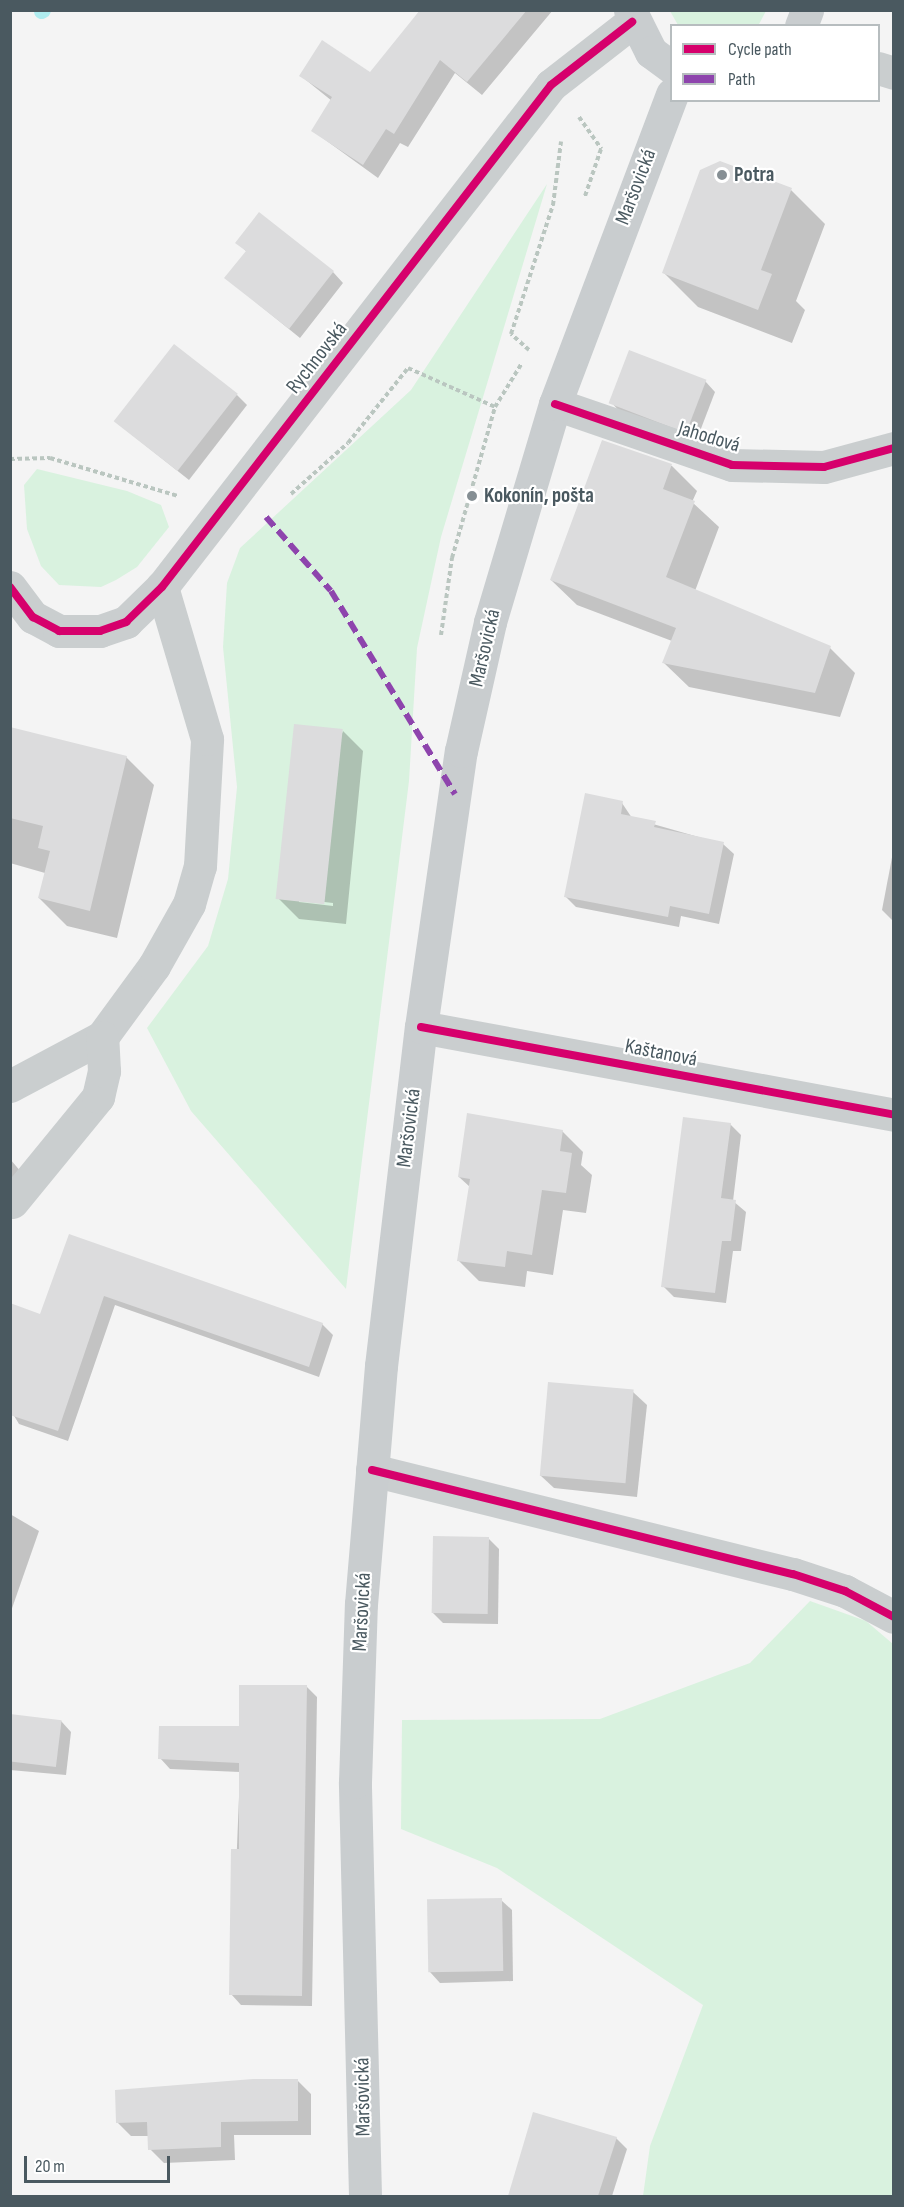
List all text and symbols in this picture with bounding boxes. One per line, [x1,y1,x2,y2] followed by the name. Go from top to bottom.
[670,24,880,102] legend
[728,39,792,60] text: Cycle path
[728,69,756,90] text: Path
[610,146,662,228] street label: Maršovická
[734,162,774,188] place label: Potra
[715,168,729,182] marker: Potra
[281,317,353,399] street label: Rychnovská
[675,416,743,458] street label: Jahodová
[484,483,594,509] place label: Kokonín, pošta
[465,489,479,503] marker: Kokonín, pošta
[464,607,506,689] street label: Maršovická
[623,1034,699,1072] street label: Kaštanová
[392,1087,426,1169] street label: Maršovická
[347,1572,377,1652] street label: Maršovická
[350,2057,376,2137] street label: Maršovická
[27,2144,172,2182] scale bar
[35,2156,65,2177] text: 20 m

